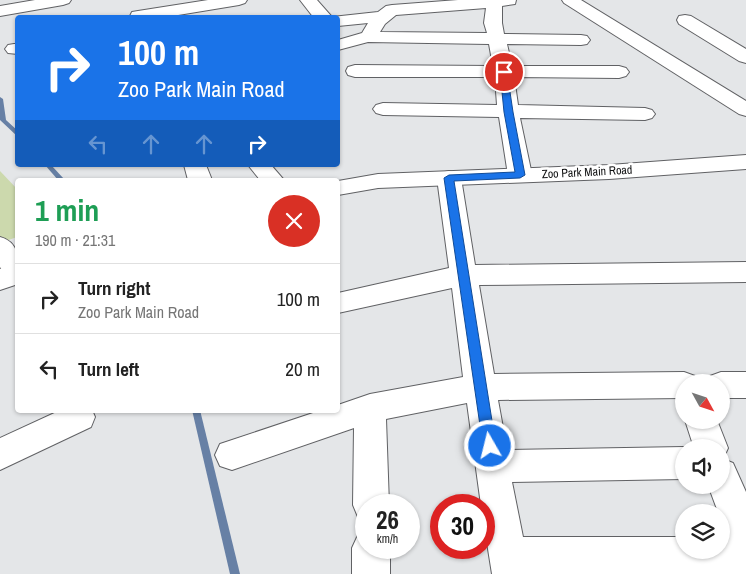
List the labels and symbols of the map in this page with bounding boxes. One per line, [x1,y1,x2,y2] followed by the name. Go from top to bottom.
[483,51,525,93] pin
[541,162,633,182] street label: Zoo Park Main Road
[675,374,730,429] north arrow
[463,419,515,471] position arrow
[430,494,495,559] speed limit sign: 30

